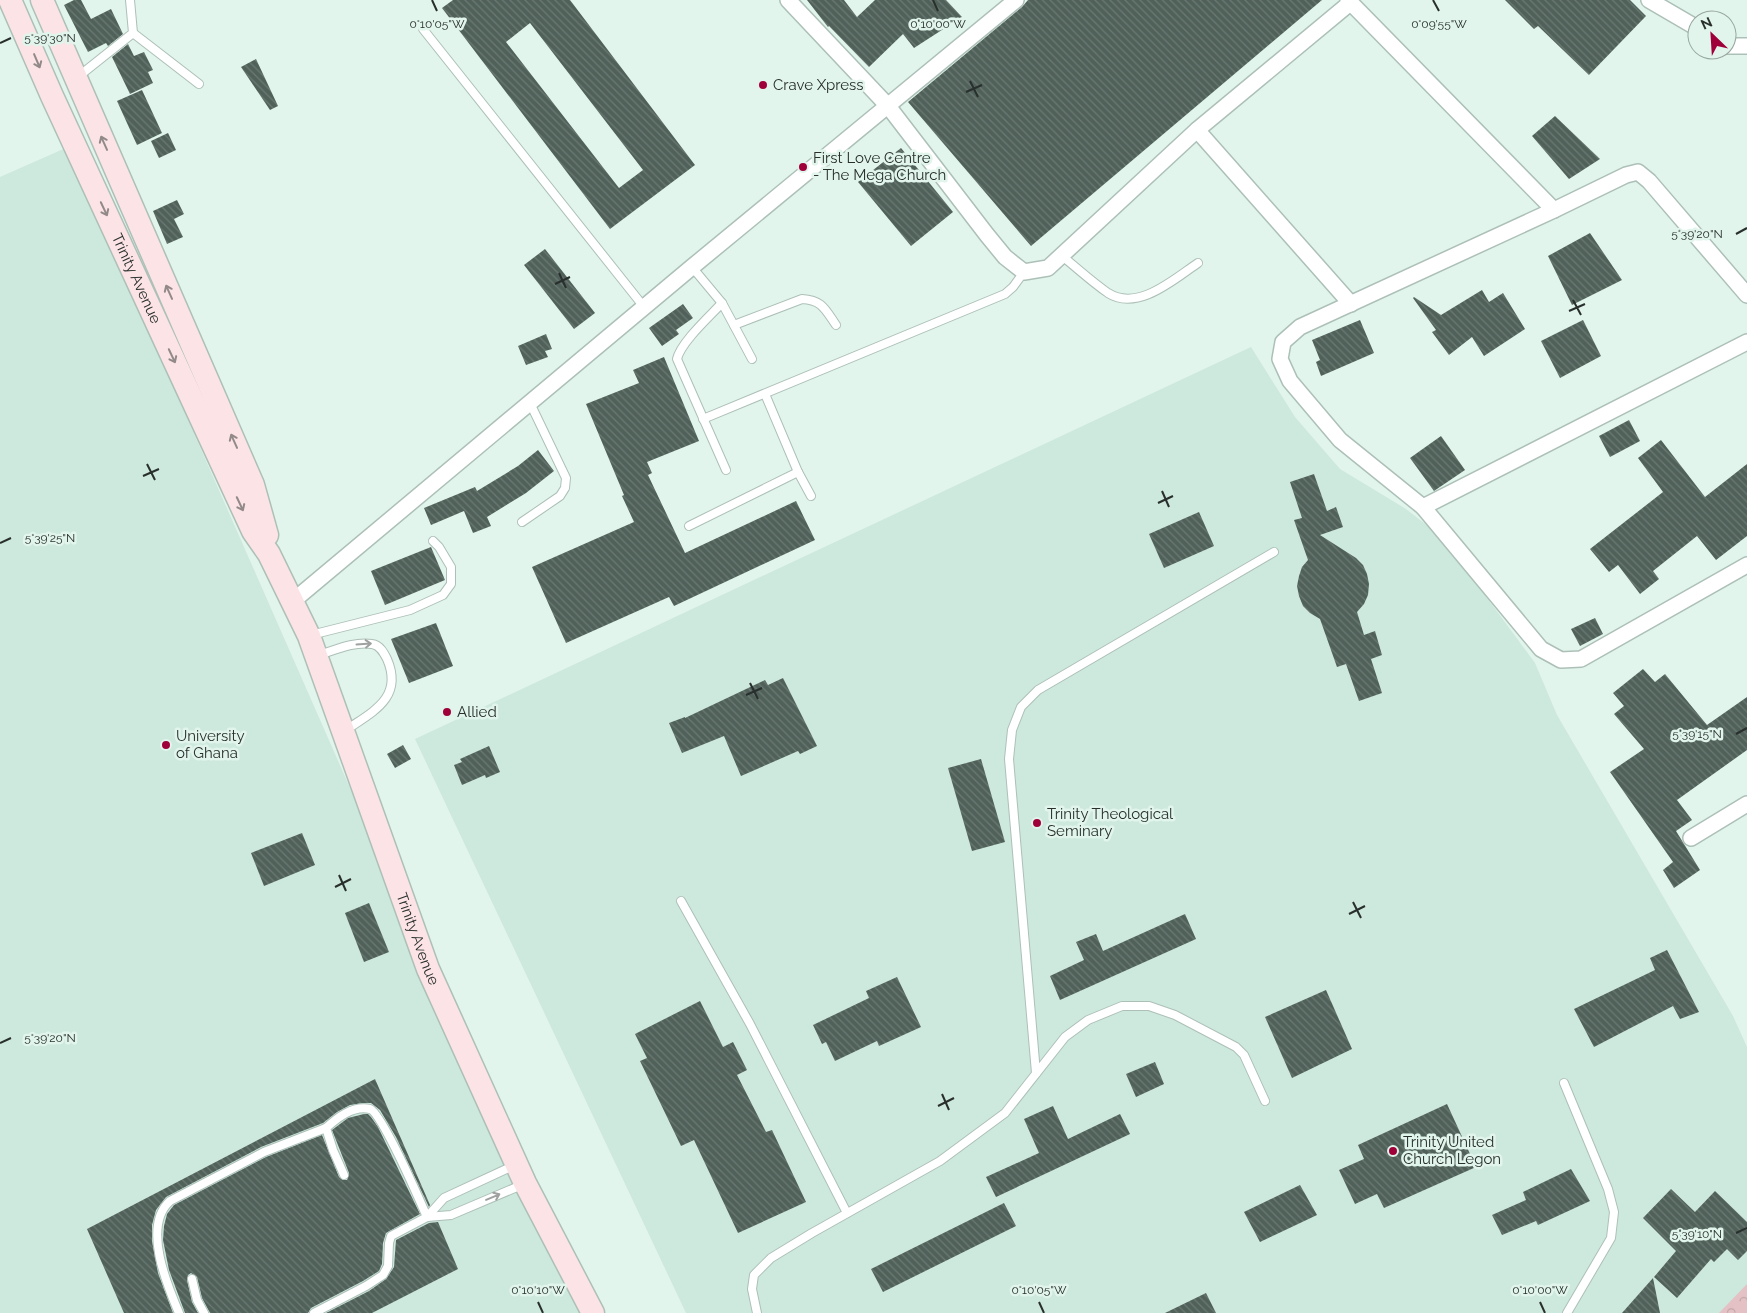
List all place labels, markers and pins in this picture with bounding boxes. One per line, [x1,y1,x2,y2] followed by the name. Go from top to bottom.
[773,76,864,94] place label: Crave Xpress
[757,79,769,91] marker: Crave Xpress
[813,149,946,184] place label: First Love Centre - The Mega Church
[797,161,809,173] marker: First Love Centre - The Mega Church
[457,703,497,721] place label: Allied
[441,706,453,718] marker: Allied
[176,727,245,762] place label: University of Ghana
[160,739,172,751] marker: University of Ghana
[1047,805,1174,840] place label: Trinity Theological Seminary
[1031,817,1043,829] marker: Trinity Theological Seminary
[1403,1133,1501,1168] place label: Trinity United Church Legon
[1387,1145,1399,1157] marker: Trinity United Church Legon

